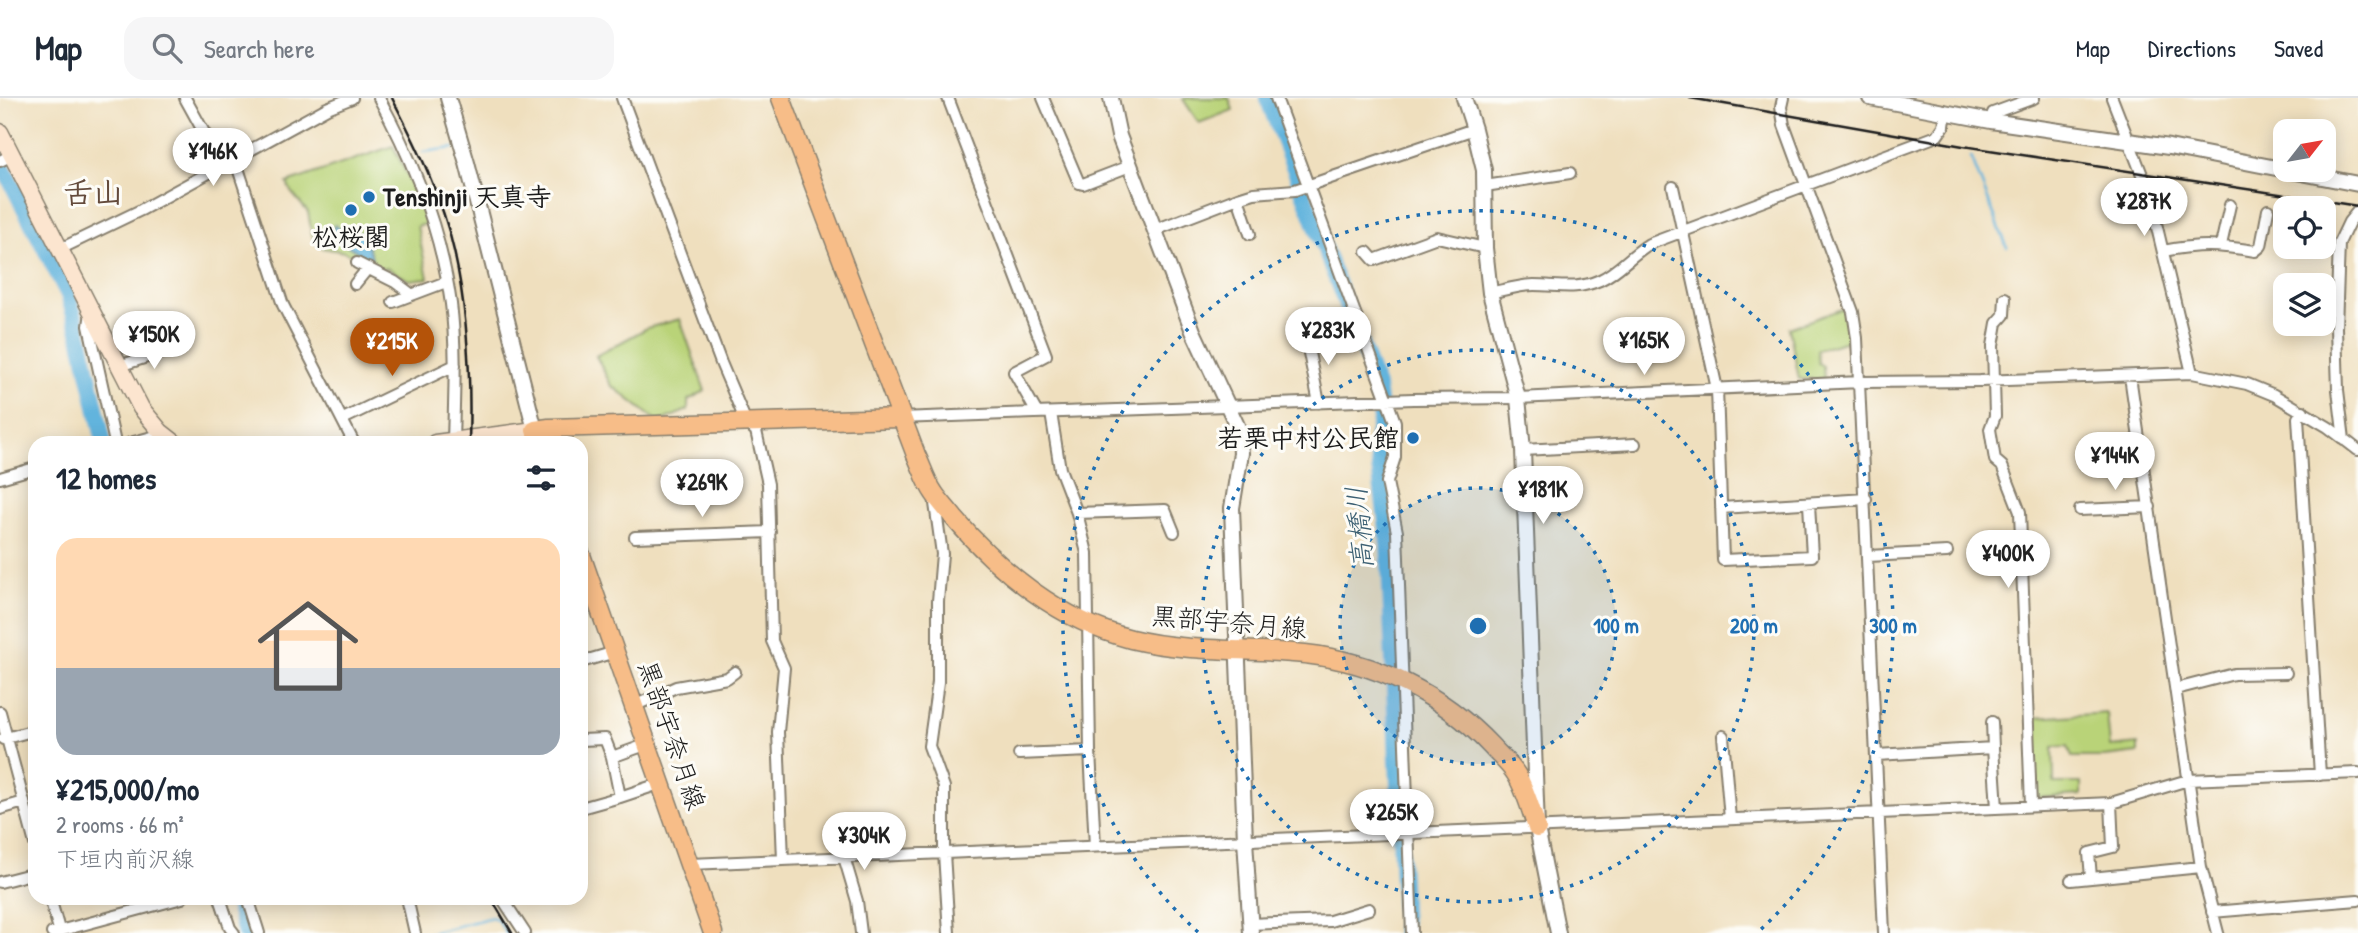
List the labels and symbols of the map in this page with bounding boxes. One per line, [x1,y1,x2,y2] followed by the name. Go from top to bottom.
[2273,119,2336,182] north arrow
[164,129,262,188] pin: ¥146K
[63,172,123,212] district label: 舌山
[2095,178,2193,238] pin: ¥287K
[382,179,552,214] place label: Tenshinji 天真寺
[361,189,377,205] marker: Tenshinji 天真寺
[343,202,359,218] marker: 松桜閣
[312,219,390,254] place label: 松桜閣
[1279,308,1377,367] pin: ¥283K
[105,312,203,371] pin: ¥150K
[1595,317,1693,377] pin: ¥165K
[343,318,441,378] pin: ¥215K
[1217,420,1399,455] place label: 若栗中村公民館
[1405,430,1421,446] marker: 若栗中村公民館
[2066,432,2164,492] pin: ¥144K
[653,460,751,519] pin: ¥269K
[1494,466,1592,526] pin: ¥181K
[1336,484,1382,572] water label: 高橋川
[1959,531,2057,590] pin: ¥400K
[1150,597,1308,646] street label: 黒部宇奈月線
[1593,611,1639,640] text: 100 m
[1730,611,1778,640] text: 200 m
[1869,611,1917,640] text: 300 m
[1466,614,1490,638] centre of rings
[631,655,714,814] street label: 黒部宇奈月線
[1343,790,1441,849] pin: ¥265K
[815,812,913,872] pin: ¥304K

